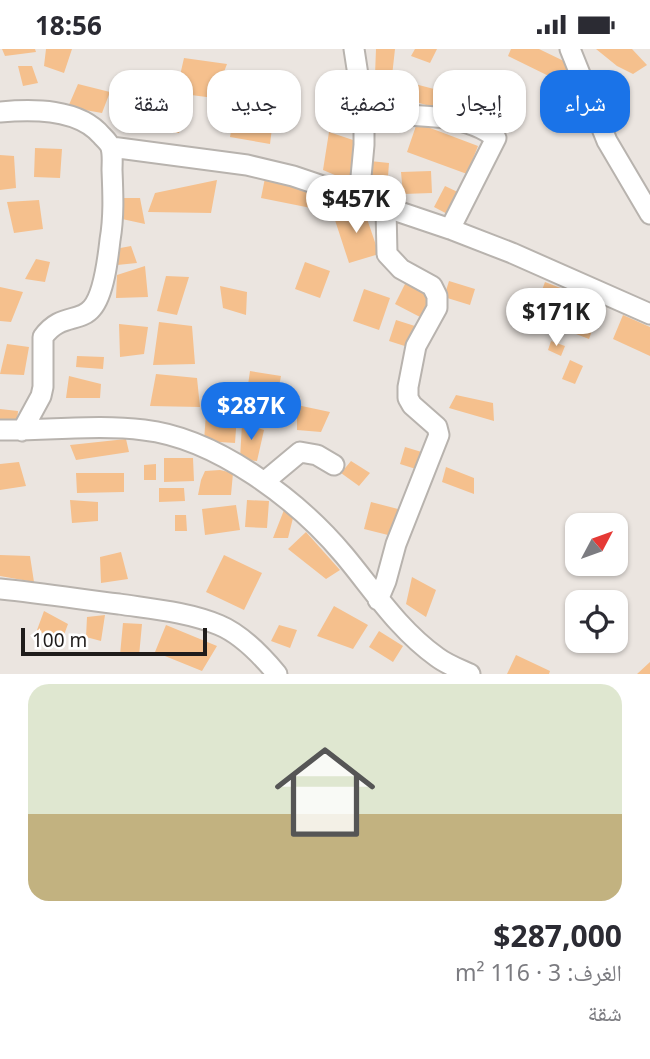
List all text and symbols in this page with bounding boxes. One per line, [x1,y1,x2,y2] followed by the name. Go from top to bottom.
[35,7,102,43] text: 18:56
[109,70,193,133] chip: شقة
[207,70,301,133] chip: جديد
[315,70,419,133] chip: تصفية
[433,70,526,133] chip: إيجار
[540,70,630,133] chip: شراء
[307,176,405,235] pin: $457K
[322,182,390,214] text: $457K
[507,289,605,348] pin: $171K
[522,295,590,327] text: $171K
[202,383,300,442] pin: $287K
[217,389,285,421] text: $287K
[565,513,628,576] north arrow
[565,513,628,653] map controls
[565,590,628,653] button: locate
[21,625,206,657] scale bar
[32,627,87,653] text: 100 m
[262,729,388,855] icon: home
[493,915,622,956] text: $287,000
[455,956,622,988] text: الغرف: 3 · 116 m²
[588,996,622,1028] text: شقة

